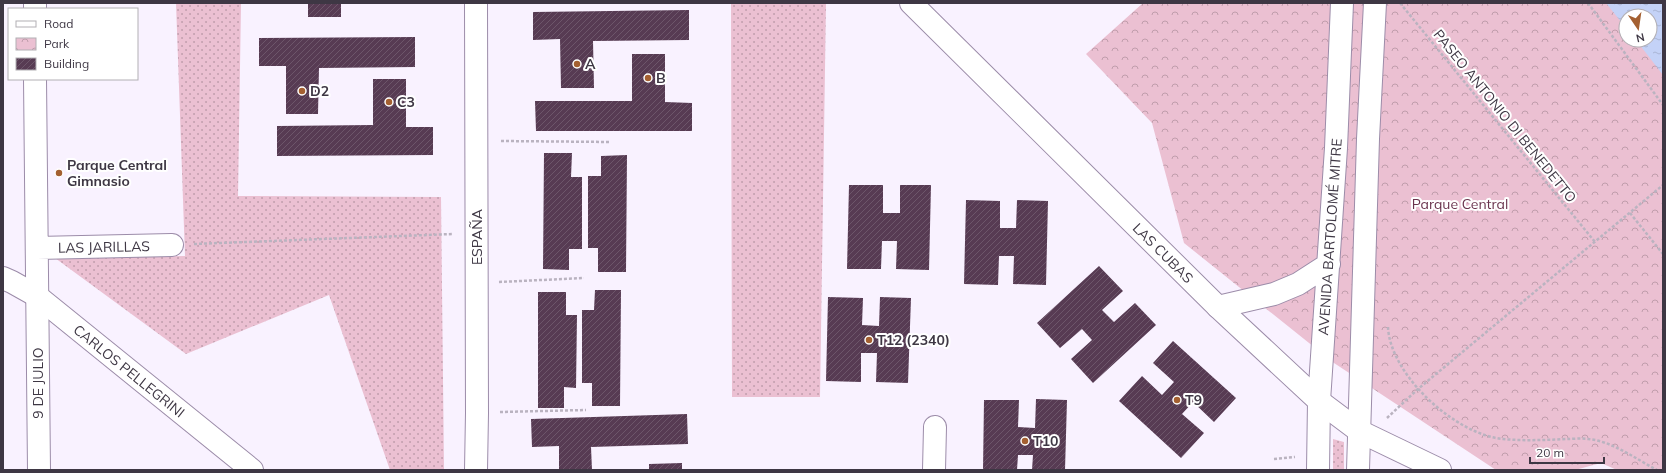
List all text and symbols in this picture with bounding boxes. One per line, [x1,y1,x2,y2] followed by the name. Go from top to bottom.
[8,8,138,80] legend
[1618,8,1658,48] north arrow
[44,16,73,31] text: Road
[1430,26,1580,206] street label: PASEO ANTONIO DI BENEDETTO
[1635,30,1646,45] text: N
[44,36,70,51] text: Park
[585,55,596,73] place label: A
[44,56,89,71] text: Building
[572,59,582,69] marker: A
[656,69,666,87] place label: B
[643,73,653,83] marker: B
[310,82,329,100] place label: D2
[297,86,307,96] marker: D2
[397,93,415,111] place label: C3
[384,97,394,107] marker: C3
[1314,138,1346,336] street label: AVENIDA BARTOLOMÉ MITRE
[67,156,167,190] place label: Parque Central Gimnasio
[54,168,64,178] marker: Parque Central Gimnasio
[1412,195,1508,213] park label: Parque Central
[468,208,486,265] street label: ESPAÑA
[1129,219,1197,287] street label: LAS CUBAS
[58,237,150,257] street label: LAS JARILLAS
[70,321,188,421] street label: CARLOS PELLEGRINI
[877,331,950,349] place label: T12 (2340)
[864,335,874,345] marker: T12 (2340)
[29,347,47,419] street label: 9 DE JULIO
[1185,391,1202,409] place label: T9
[1172,395,1182,405] marker: T9
[1033,432,1058,450] place label: T10
[1020,436,1030,446] marker: T10
[1530,439,1604,465] scale bar
[1536,445,1564,460] text: 20 m

